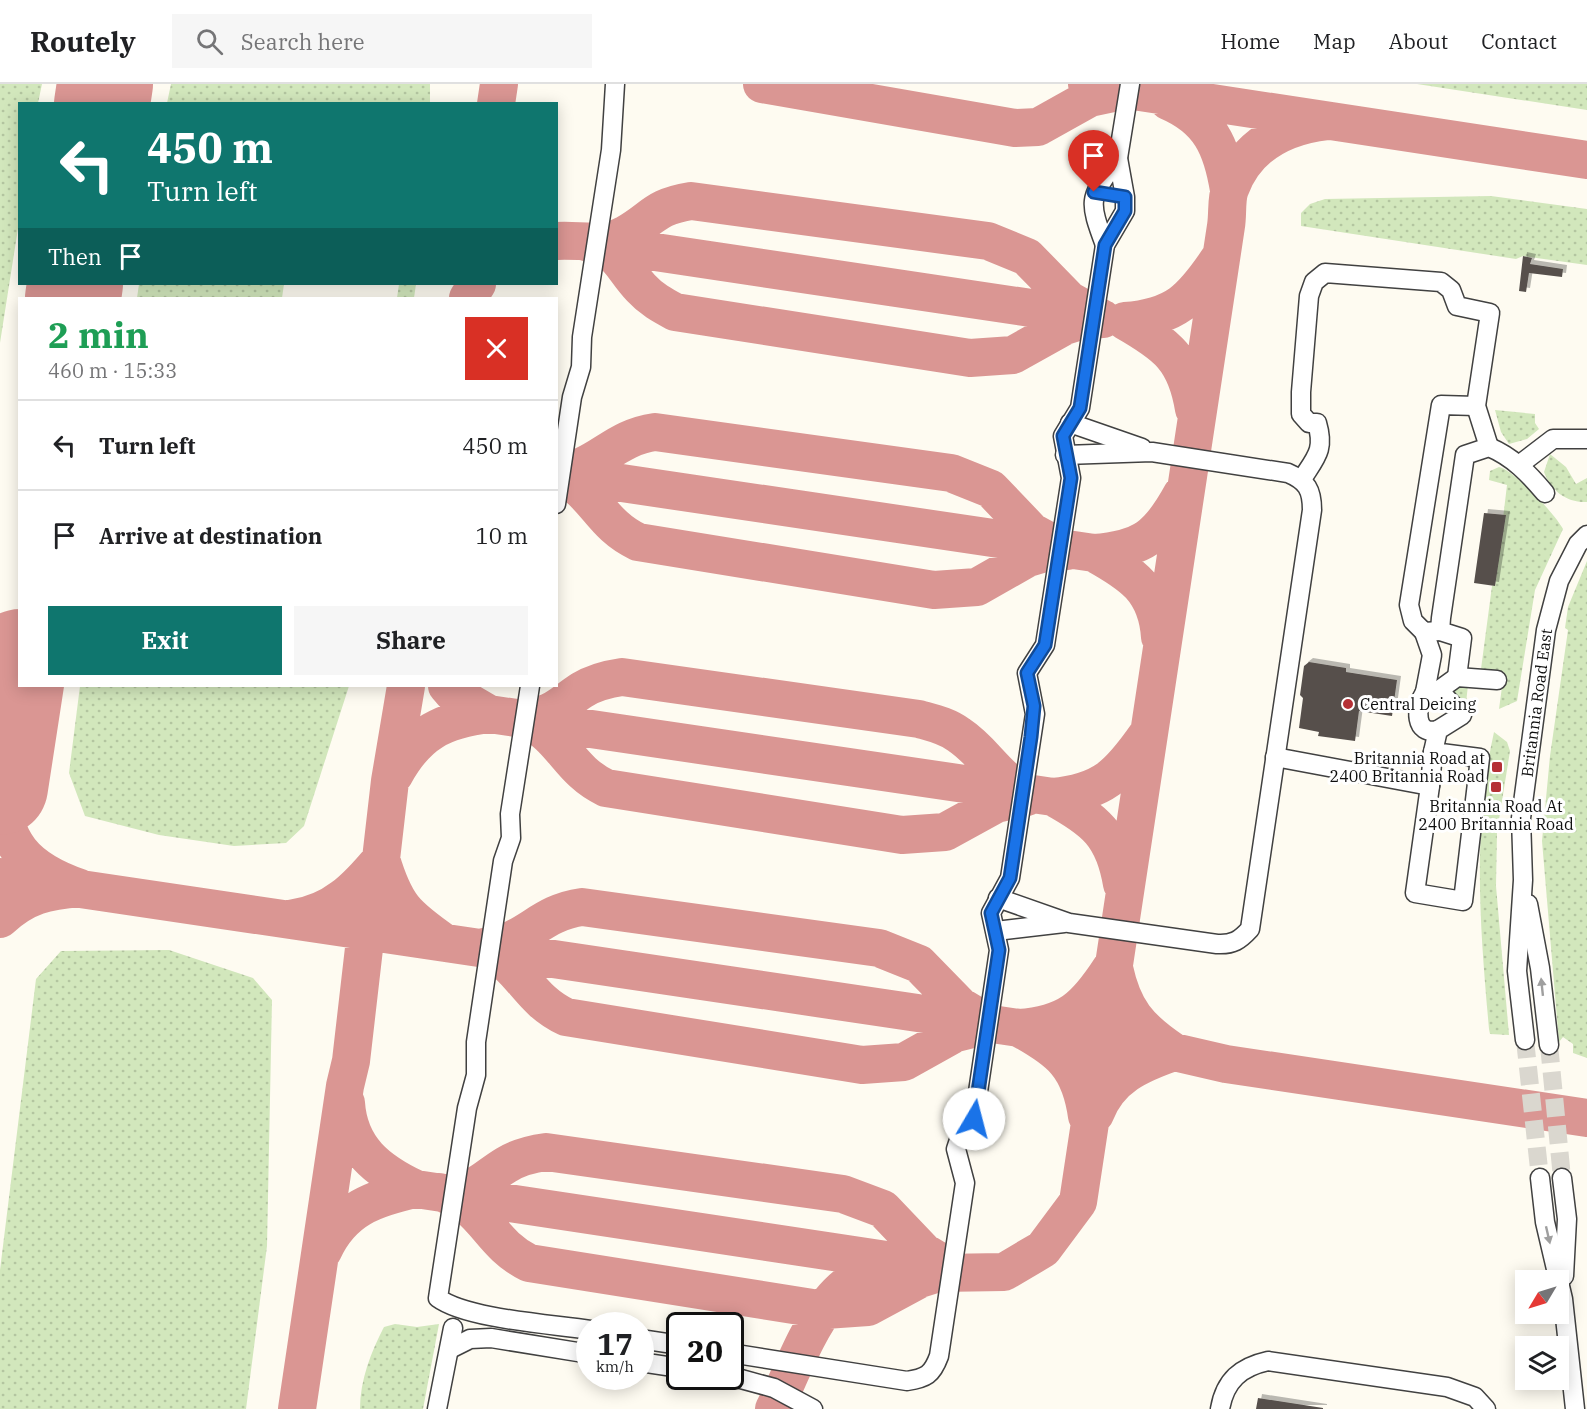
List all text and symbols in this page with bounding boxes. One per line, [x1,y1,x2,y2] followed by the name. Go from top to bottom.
[172,14,592,68] search box
[30,23,136,60] text: Routely
[193,25,226,58] icon: search
[241,27,365,56] text: Search here
[1220,27,1280,55] text: Home
[1313,27,1356,55] text: Map
[1389,27,1448,55] text: About
[1481,27,1557,55] text: Contact
[147,120,273,175] text: 450 m
[48,126,126,204] icon: left
[1068,130,1119,192] pin
[1077,139,1110,172] icon: arrive
[147,173,258,208] text: Turn left
[114,240,147,273] icon: arrive
[48,242,102,271] text: Then
[48,311,149,358] text: 2 min
[465,317,528,380] button: close
[48,357,177,384] text: 460 m · 15:33
[48,429,81,462] icon: left
[99,431,195,460] text: Turn left
[462,431,528,460] text: 450 m
[48,519,81,552] icon: arrive
[99,521,322,550] text: Arrive at destination
[476,521,528,550] text: 10 m
[48,606,282,675] button: Exit
[294,606,528,675] button: Share
[1517,627,1556,778] street label: Britannia Road East
[1360,694,1476,714] place label: Central Deicing
[1341,697,1355,711] marker: Central Deicing
[1330,748,1485,786] place label: Britannia Road at 2400 Britannia Road
[1490,760,1504,774] marker: Britannia Road at 2400 Britannia Road
[1489,780,1503,794] marker: Britannia Road At 2400 Britannia Road
[1418,796,1574,834] place label: Britannia Road At 2400 Britannia Road
[1538,977,1547,996] one-way arrow
[942,1087,1006,1151] position arrow
[1544,1226,1554,1245] one-way arrow
[1515,1270,1569,1324] north arrow
[1515,1270,1569,1390] map controls
[666,1312,744,1390] speed limit sign: 20
[597,1324,633,1363] text: 17
[1515,1336,1569,1390] button: layers
[596,1357,634,1376] text: km/h

